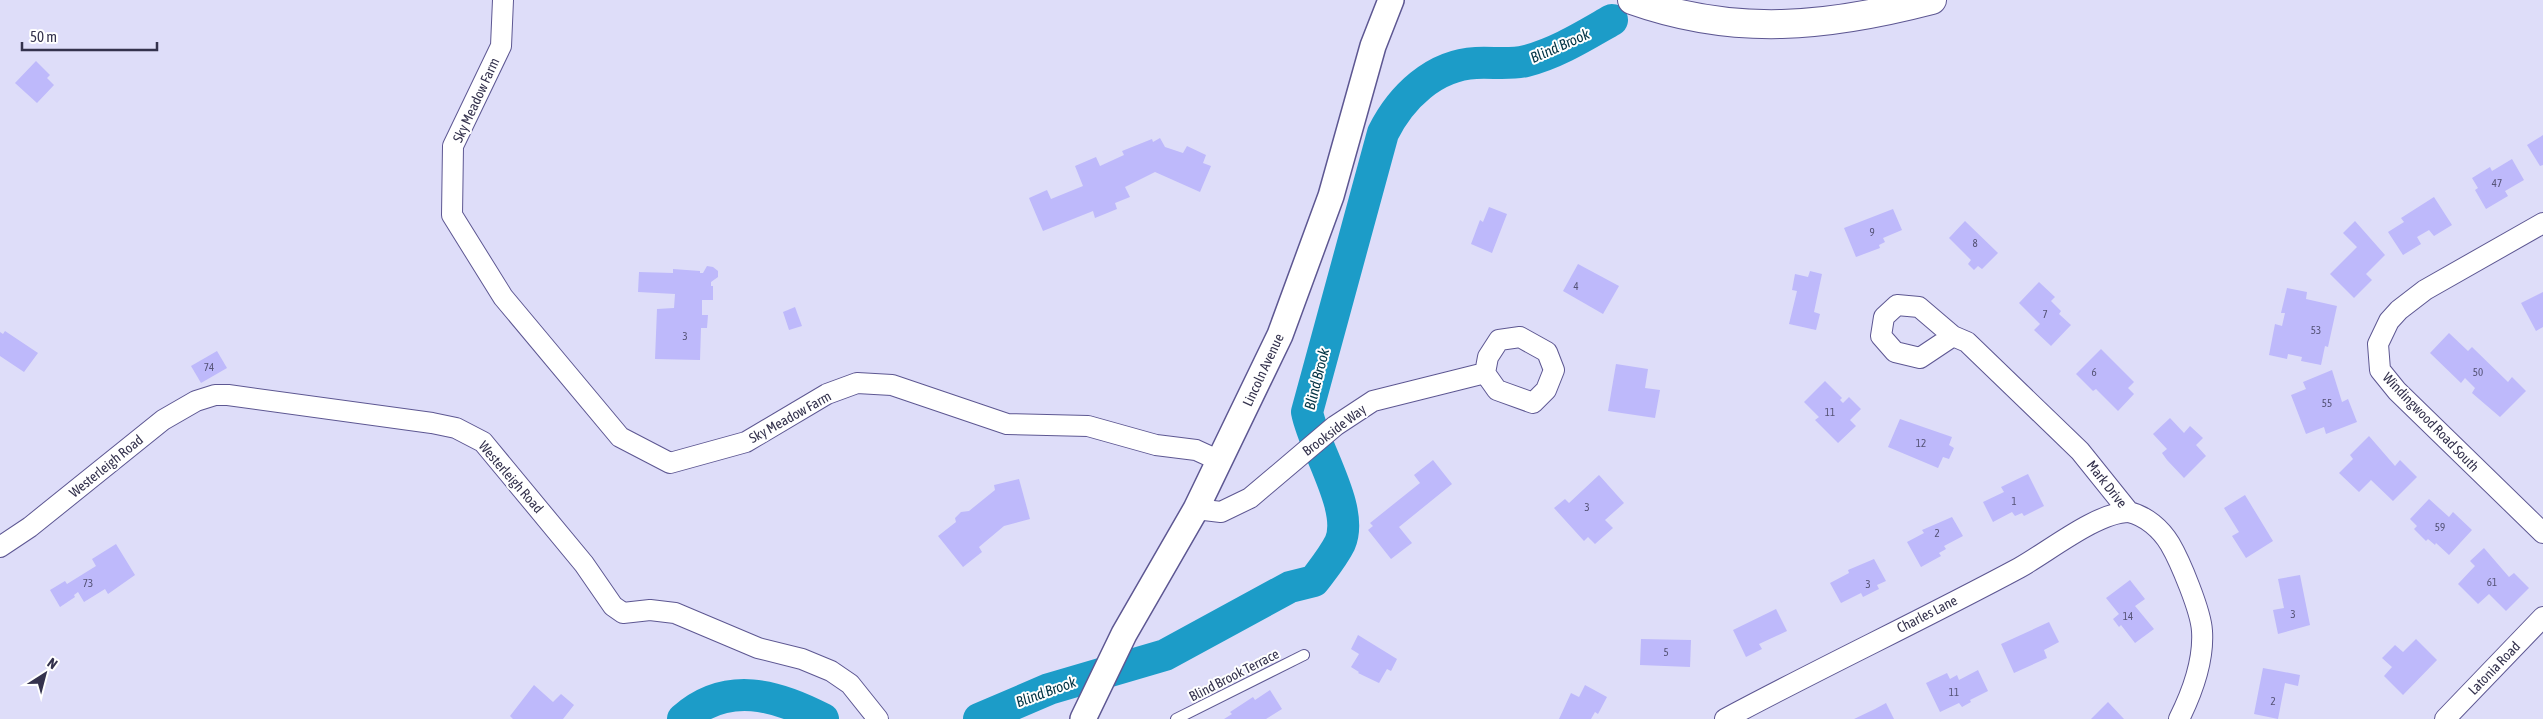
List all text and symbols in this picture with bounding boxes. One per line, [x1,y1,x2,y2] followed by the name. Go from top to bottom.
[22,20,158,52] scale bar
[1528,25,1592,66] water label: Blind Brook
[30,28,57,45] text: 50 m
[449,55,503,145] street label: Sky Meadow Farm
[2492,177,2502,189] house number: 47
[1869,226,1875,238] house number: 9
[1972,237,1978,249] house number: 8
[1573,280,1579,292] house number: 4
[2042,308,2048,320] house number: 7
[2311,324,2321,336] house number: 53
[682,330,688,342] house number: 3
[1239,331,1287,409] street label: Lincoln Avenue
[1301,346,1332,411] water label: Blind Brook
[204,361,214,373] house number: 74
[2091,366,2097,378] house number: 6
[2473,366,2483,378] house number: 50
[2380,369,2482,475] street label: Windingwood Road South
[746,388,834,446] street label: Sky Meadow Farm
[2322,397,2332,409] house number: 55
[1299,401,1369,459] street label: Brookside Way
[1825,406,1835,418] house number: 11
[66,431,146,501] street label: Westerleigh Road
[1916,437,1926,449] house number: 12
[475,438,547,516] street label: Westerleigh Road
[2084,457,2130,511] street label: Mark Drive
[2011,495,2017,507] house number: 1
[1584,501,1590,513] house number: 3
[2435,521,2445,533] house number: 59
[1934,527,1940,539] house number: 2
[2487,576,2497,588] house number: 61
[83,577,93,589] house number: 73
[1865,578,1871,590] house number: 3
[1894,592,1960,636] street label: Charles Lane
[2290,608,2296,620] house number: 3
[2123,610,2133,622] house number: 14
[2465,638,2523,698] street label: Latonia Road
[1186,645,1282,705] street label: Blind Brook Terrace
[1663,646,1669,658] house number: 5
[20,649,70,699] north arrow
[45,655,61,672] text: N
[1013,673,1079,710] water label: Blind Brook
[1949,686,1959,698] house number: 11
[2270,695,2276,707] house number: 2

